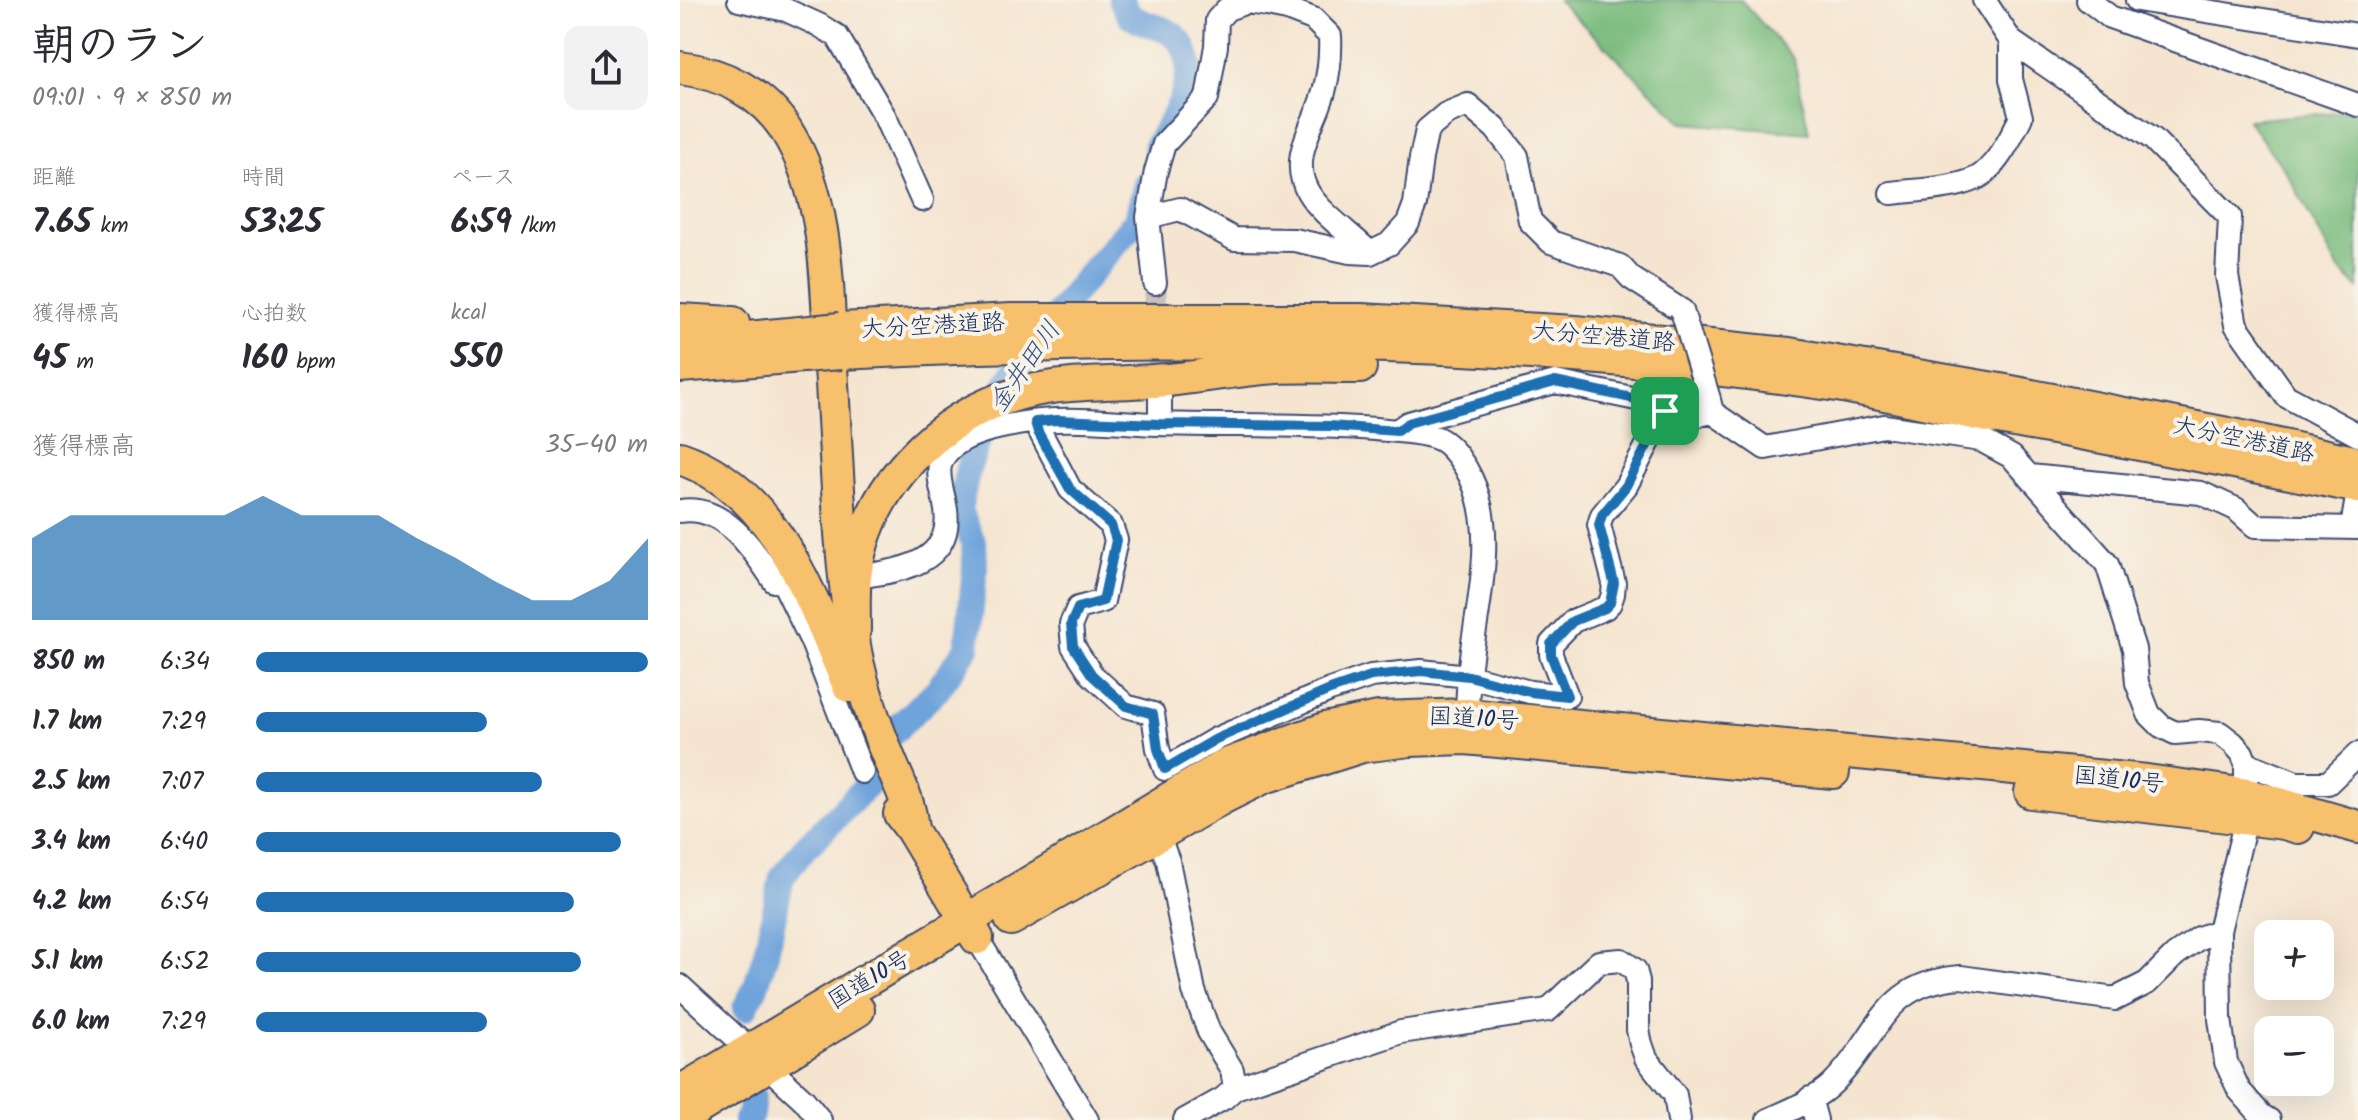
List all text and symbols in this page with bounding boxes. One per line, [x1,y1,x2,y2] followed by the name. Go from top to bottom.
[32,12,208,82] text: 朝のラン
[564,26,648,110] button: share
[32,77,232,119] text: 09:01 · 9 × 850 m
[32,161,76,196] text: 距離
[241,161,285,196] text: 時間
[451,161,515,196] text: ペース
[32,196,92,250] text: 7.65
[241,196,323,250] text: 53:25
[451,196,512,250] text: 6:59
[92,209,128,244] text: km
[512,209,556,244] text: /km
[451,296,486,331] text: kcal
[32,297,120,332] text: 獲得標高
[241,297,307,332] text: 心拍数
[860,303,1006,350] street label: 大分空港道路
[979,312,1073,422] water label: 金井田川
[1530,312,1677,363] street label: 大分空港道路
[451,331,503,385] text: 550
[32,332,68,386] text: 45
[241,332,287,386] text: 160
[68,345,94,380] text: m
[287,345,336,380] text: bpm
[1631,377,1699,445] pin
[1643,389,1687,433] icon: arrive
[2169,406,2318,475] street label: 大分空港道路
[545,424,648,466] text: 35–40 m
[32,426,136,468] text: 獲得標高
[32,641,105,683] text: 850 m
[160,641,210,683] text: 6:34
[1427,698,1521,741] street label: 国道10号
[32,701,102,743] text: 1.7 km
[160,701,206,743] text: 7:29
[2071,756,2166,805] street label: 国道10号
[32,761,111,803] text: 2.5 km
[160,761,203,803] text: 7:07
[32,821,111,863] text: 3.4 km
[160,821,208,863] text: 6:40
[32,881,112,923] text: 4.2 km
[160,881,209,923] text: 6:54
[2254,920,2334,1096] map controls
[2254,920,2334,1000] button: +
[820,940,919,1021] street label: 国道10号
[32,941,103,983] text: 5.1 km
[160,941,210,983] text: 6:52
[32,1001,110,1043] text: 6.0 km
[160,1001,206,1043] text: 7:29
[2254,1016,2334,1096] button: −

